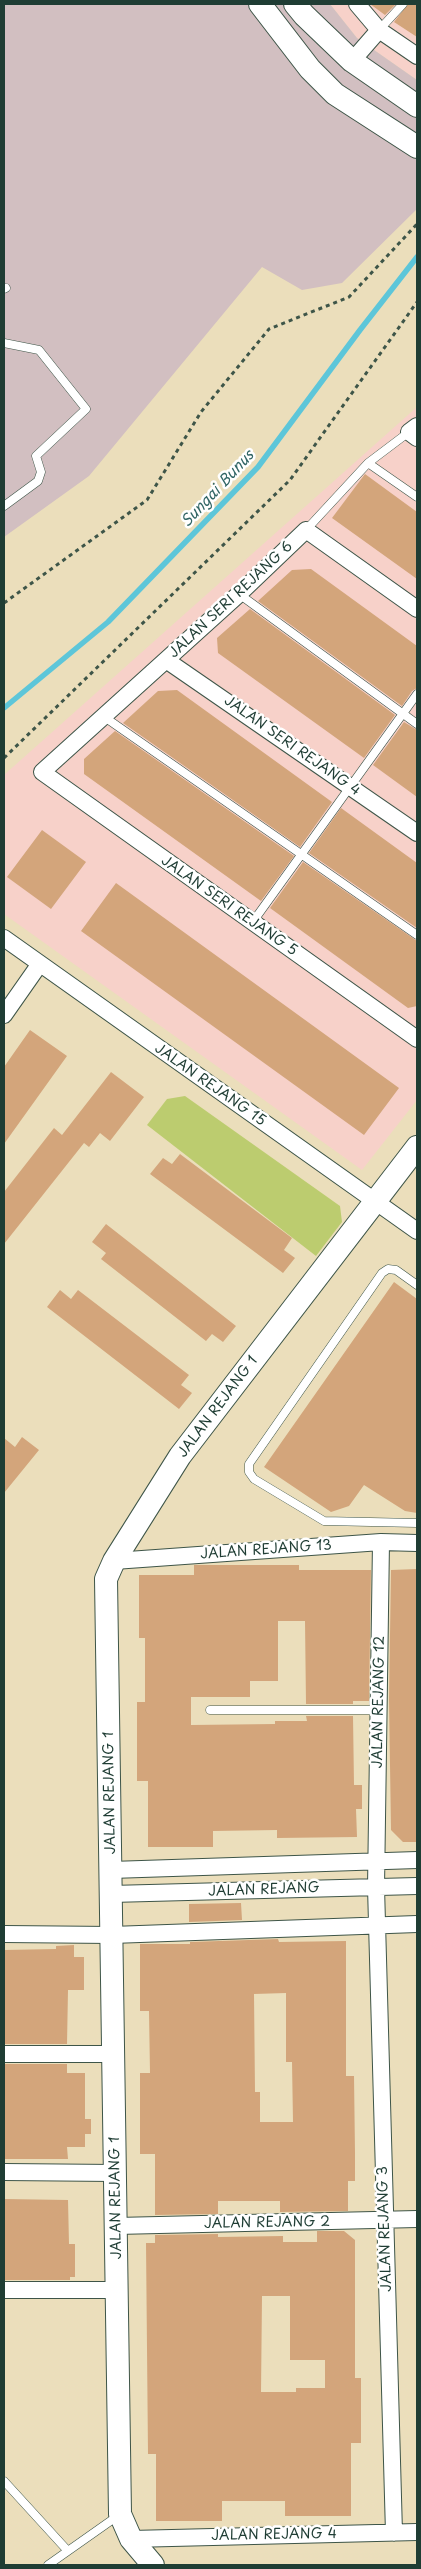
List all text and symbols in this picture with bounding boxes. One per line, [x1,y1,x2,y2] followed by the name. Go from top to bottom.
[178,447,258,531] water label: Sungai Bunus
[166,538,296,662] street label: JALAN SERI REJANG 6
[221,692,363,800] street label: JALAN SERI REJANG 4
[158,853,300,959] street label: JALAN SERI REJANG 5
[151,1040,269,1130] street label: JALAN REJANG 15
[174,1353,262,1461] street label: JALAN REJANG 1
[200,1537,332,1563] street label: JALAN REJANG 13
[369,1636,389,1768] street label: JALAN REJANG 12
[101,1731,119,1855] street label: JALAN REJANG 1
[208,1880,320,1900] street label: JALAN REJANG
[107,2136,125,2260] street label: JALAN REJANG 1
[374,2166,396,2292] street label: JALAN REJANG 3
[204,2213,330,2233] street label: JALAN REJANG 2
[211,2526,337,2544] street label: JALAN REJANG 4

